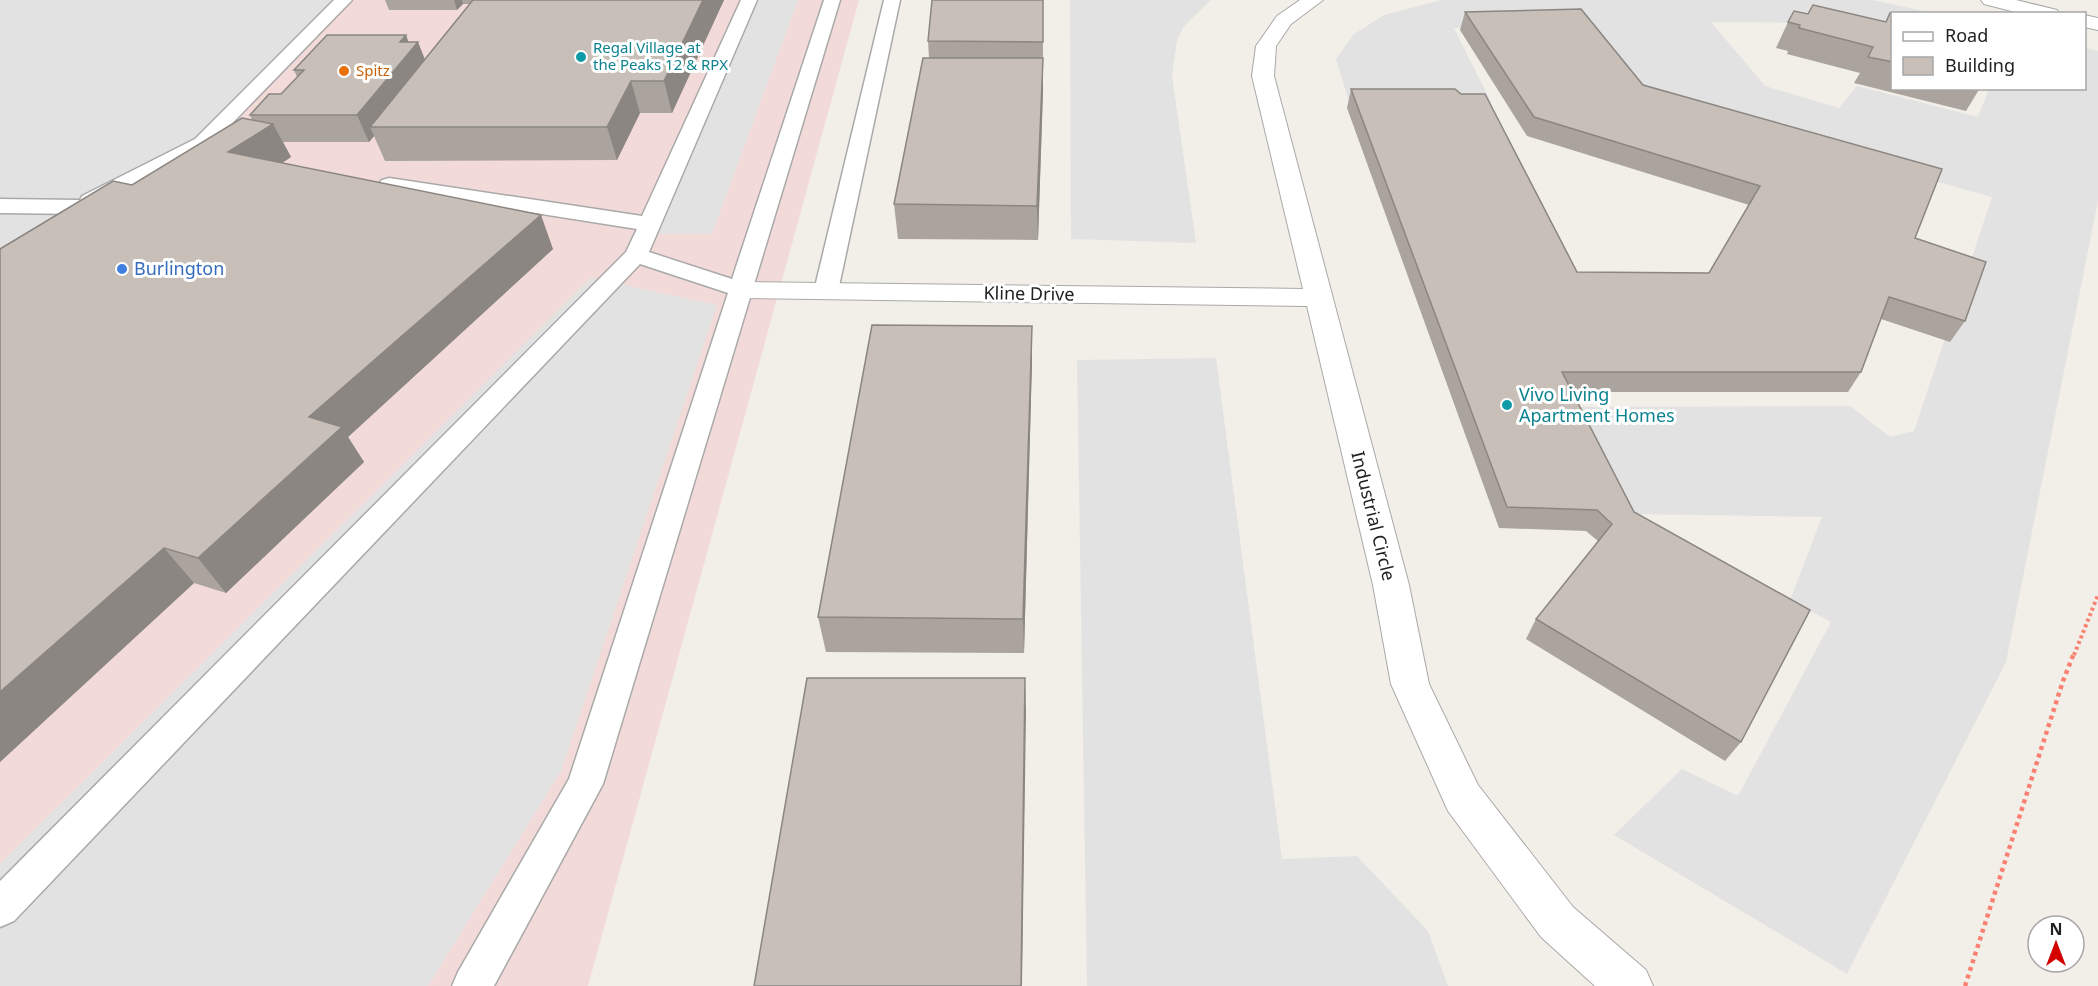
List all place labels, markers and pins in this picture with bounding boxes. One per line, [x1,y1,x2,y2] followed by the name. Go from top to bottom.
[593,37,728,74] place label: Regal Village at the Peaks 12 & RPX
[574,50,588,64] marker: Regal Village at the Peaks 12 & RPX
[356,60,390,80] place label: Spitz
[337,64,351,78] marker: Spitz
[134,256,224,280] place label: Burlington
[115,262,129,276] marker: Burlington
[1519,382,1675,427] place label: Vivo Living Apartment Homes
[1500,398,1514,412] marker: Vivo Living Apartment Homes

